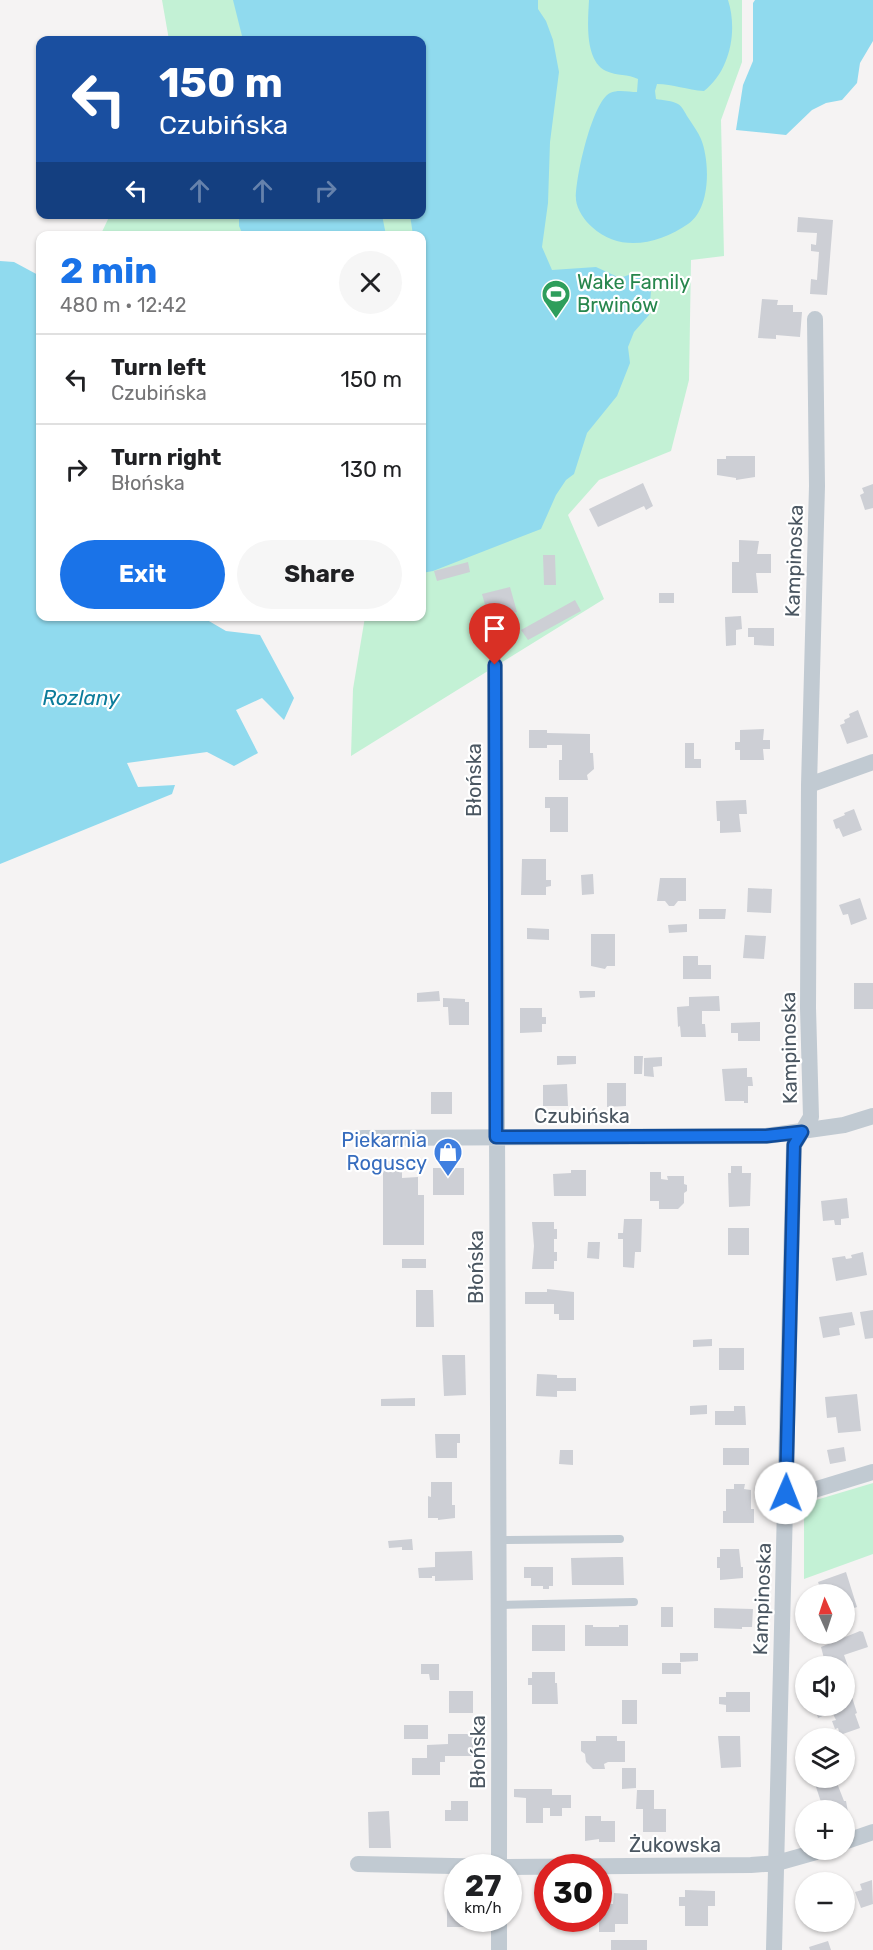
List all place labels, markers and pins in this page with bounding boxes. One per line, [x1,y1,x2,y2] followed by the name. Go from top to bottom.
[577,270,690,317] place label: Wake Family Brwinów
[540,278,572,320] sports icon: Wake Family Brwinów
[469,603,520,665] pin
[341,1128,427,1175] place label: Piekarnia Roguscy
[432,1136,464,1178] shop icon: Piekarnia Roguscy

